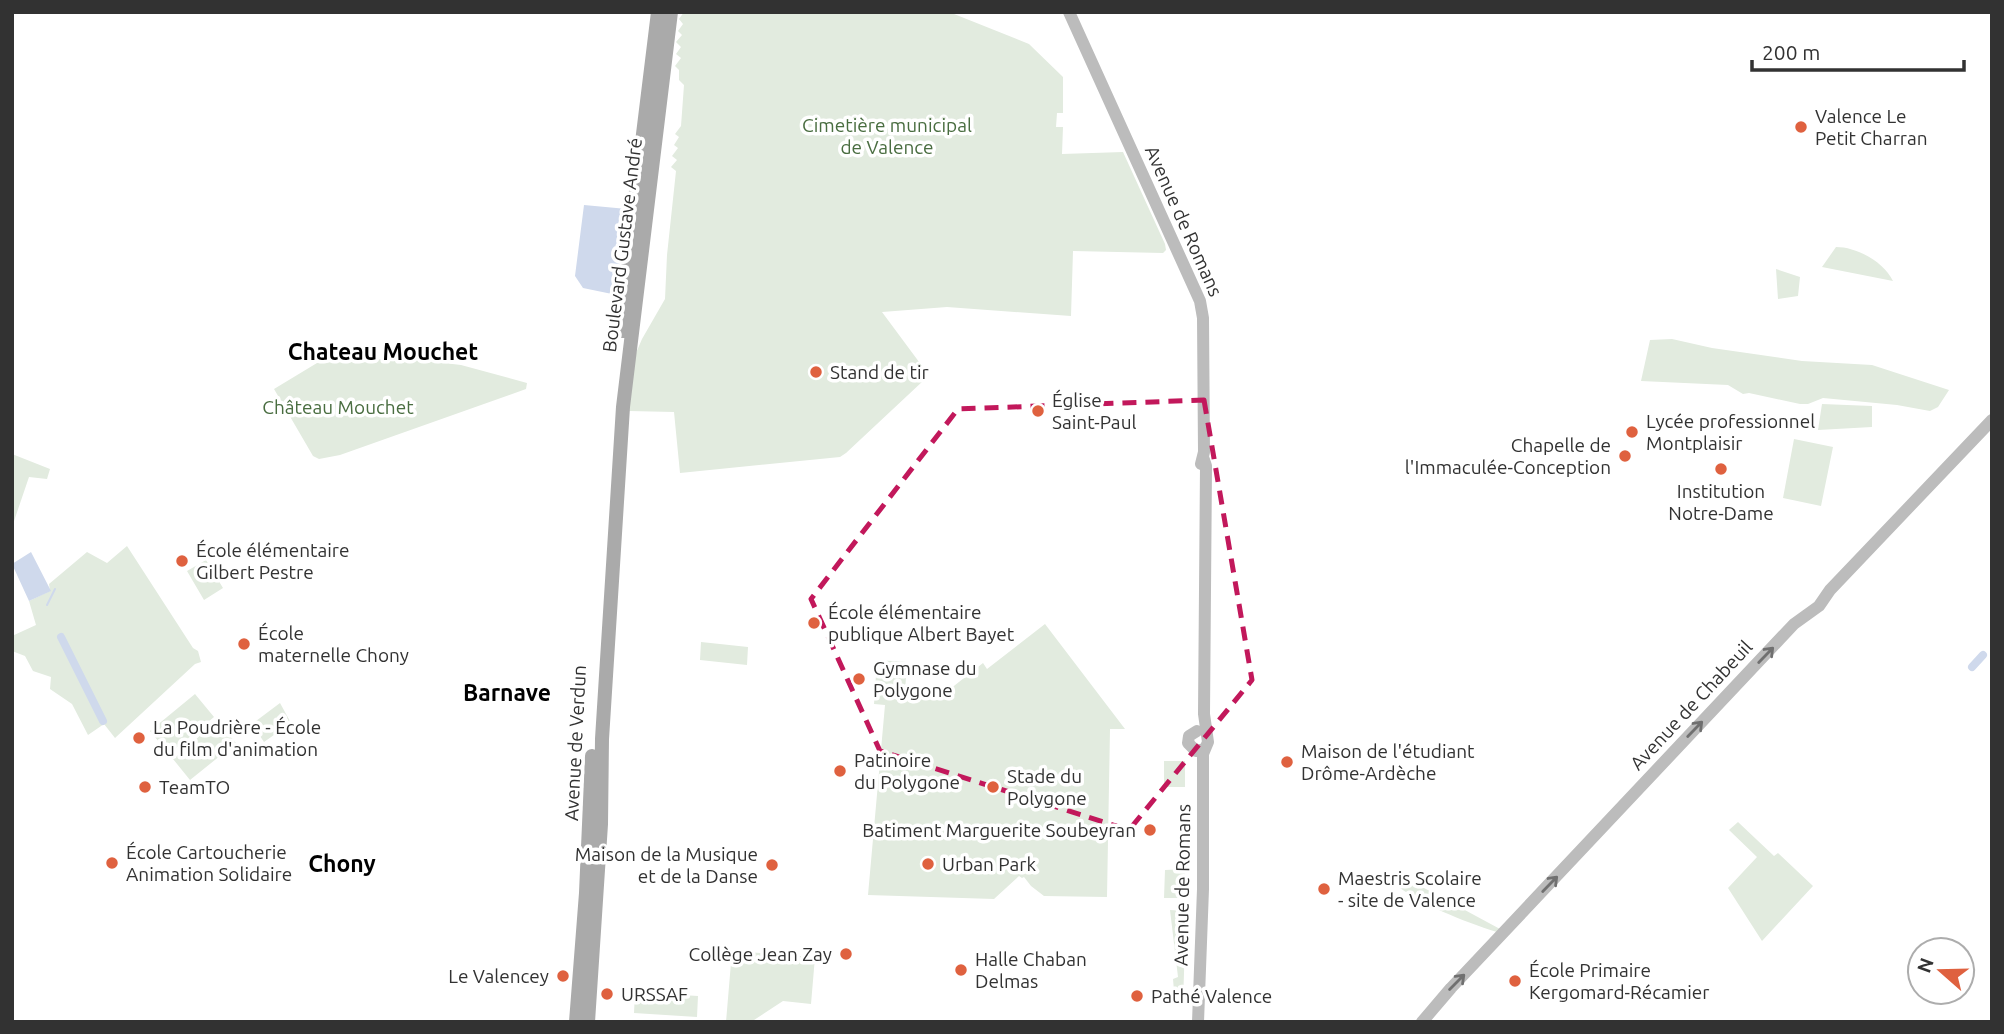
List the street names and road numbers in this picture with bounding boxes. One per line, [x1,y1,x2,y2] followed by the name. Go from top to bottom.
[598,136,646,354] street label: Boulevard Gustave André
[1141,142,1227,300] street label: Avenue de Romans
[1625,636,1757,774] street label: Avenue de Chabeuil
[560,664,590,822] street label: Avenue de Verdun
[1170,804,1194,966] street label: Avenue de Romans

